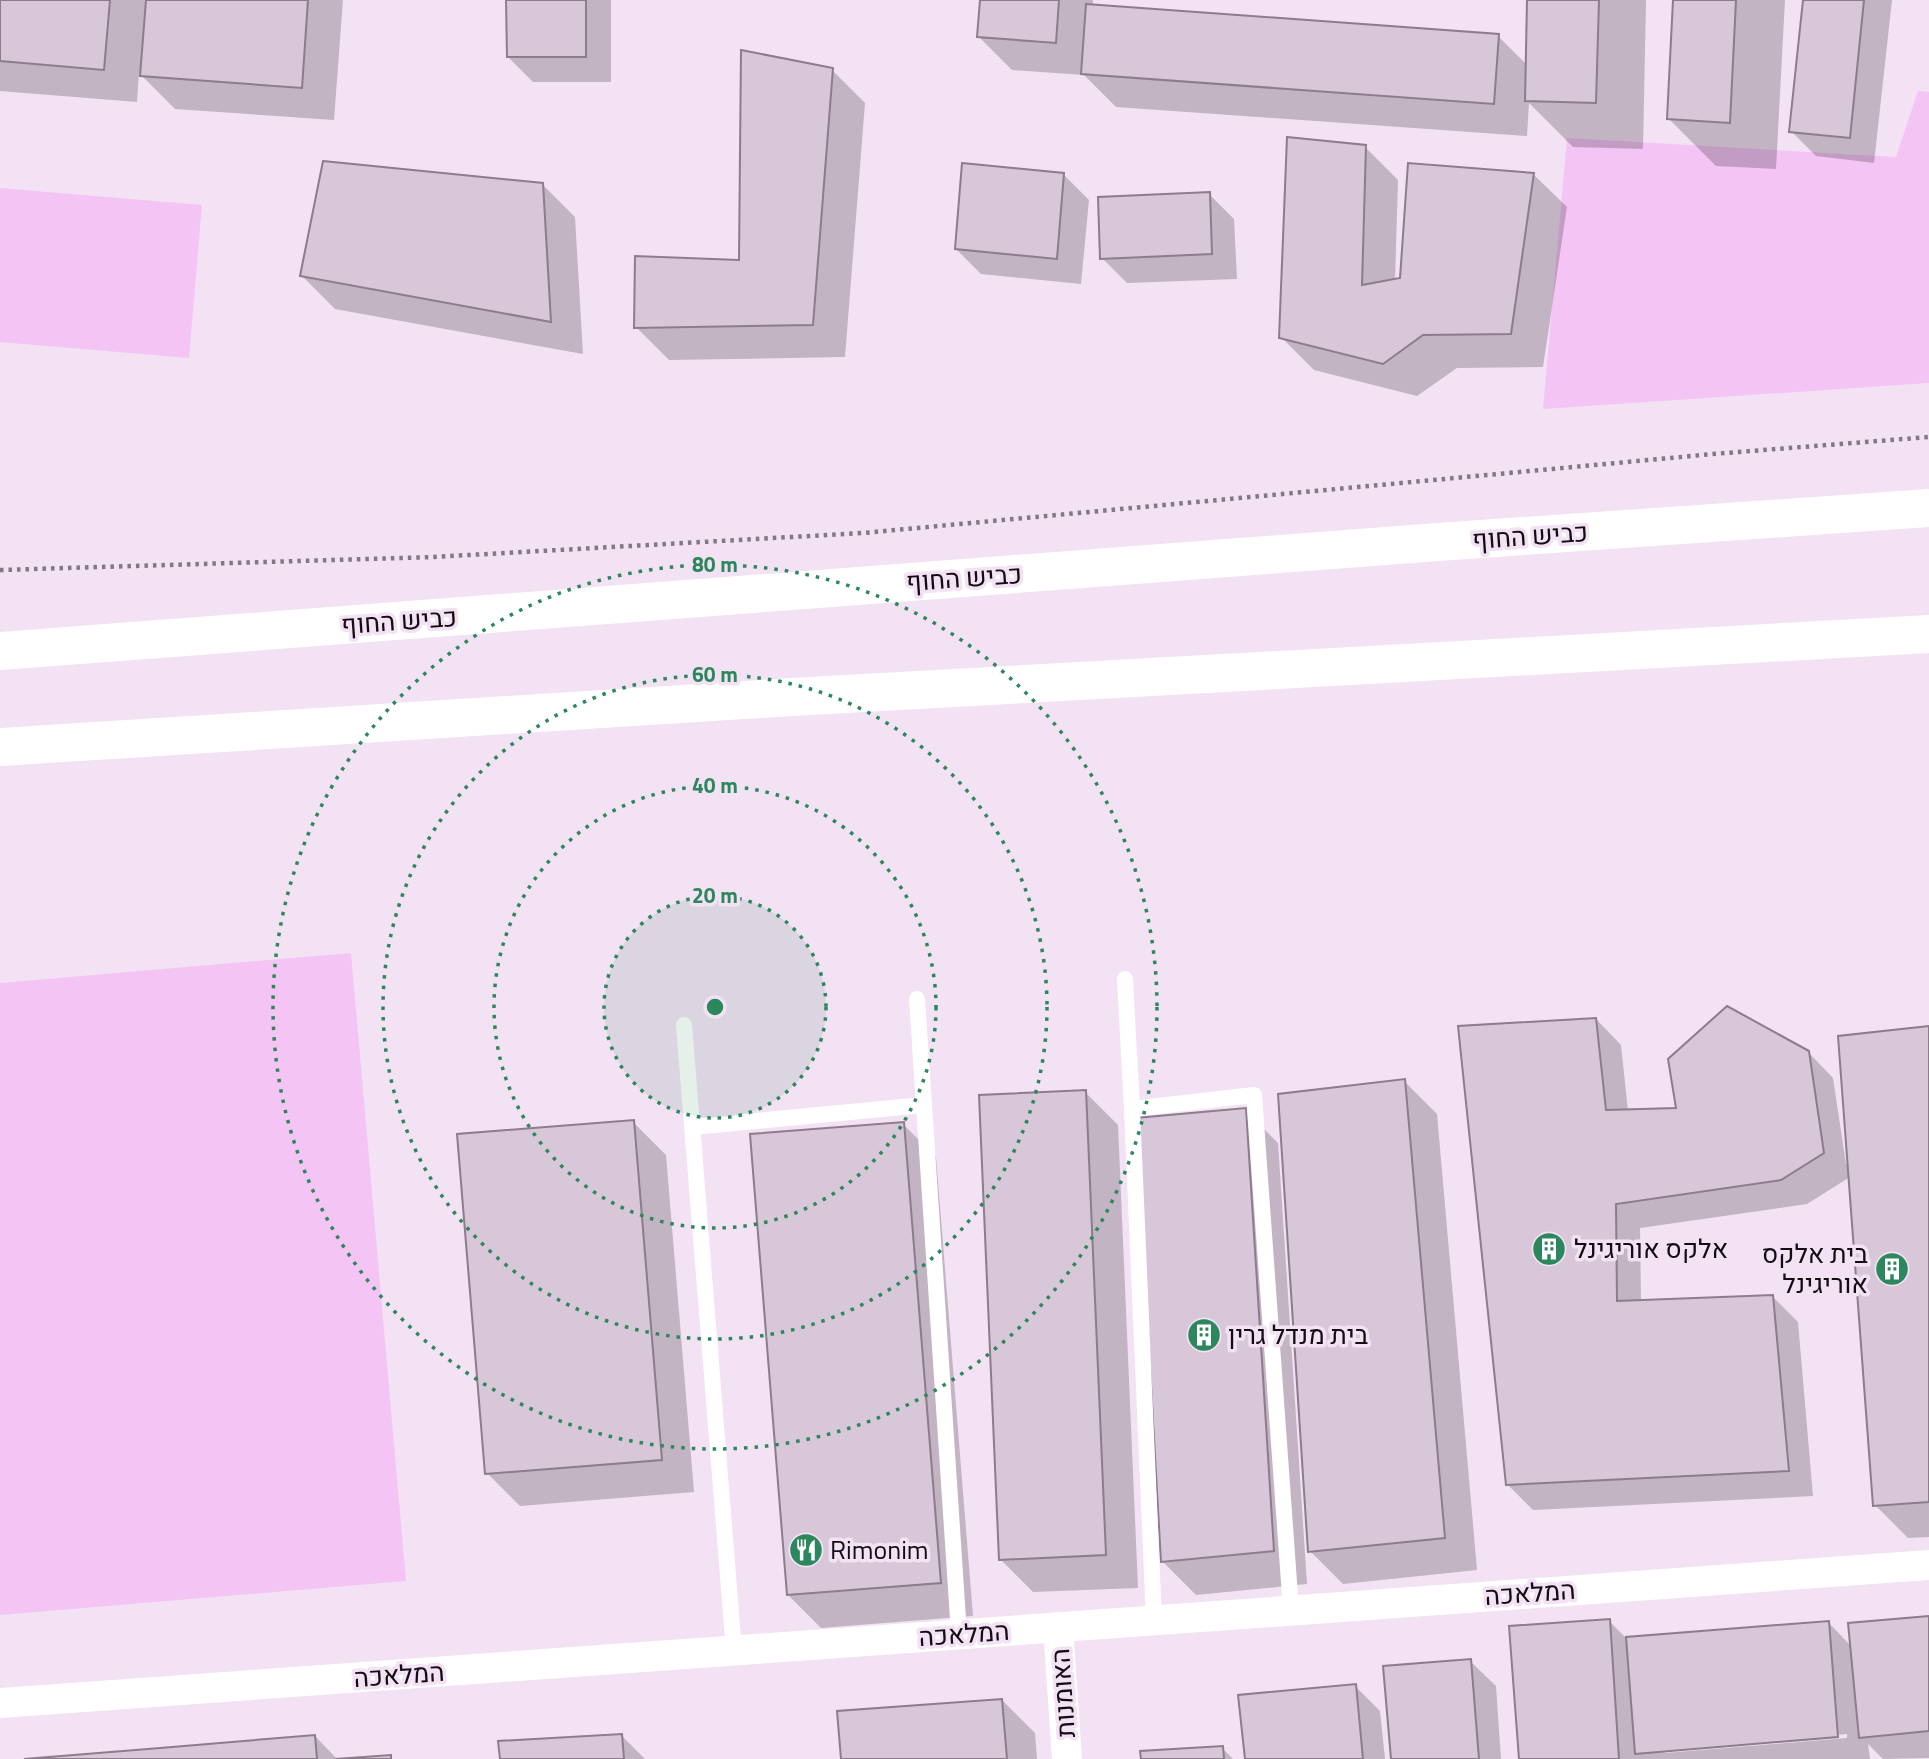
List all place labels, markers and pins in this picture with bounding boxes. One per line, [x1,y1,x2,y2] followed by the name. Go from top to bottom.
[703,995,727,1019] centre of rings
[1574,1229,1728,1268] place label: אלקס אוריגינל
[1530,1230,1568,1268] building icon: אלקס אוריגינל
[1762,1234,1868,1303] place label: בית אלקס אוריגינל
[1873,1250,1911,1288] building icon: בית אלקס אוריגינל
[1228,1315,1368,1354] place label: בית מנדל גרין
[1185,1316,1223,1354] building icon: בית מנדל גרין
[830,1530,929,1569] place label: Rimonim
[787,1531,825,1569] restaurant icon: Rimonim

